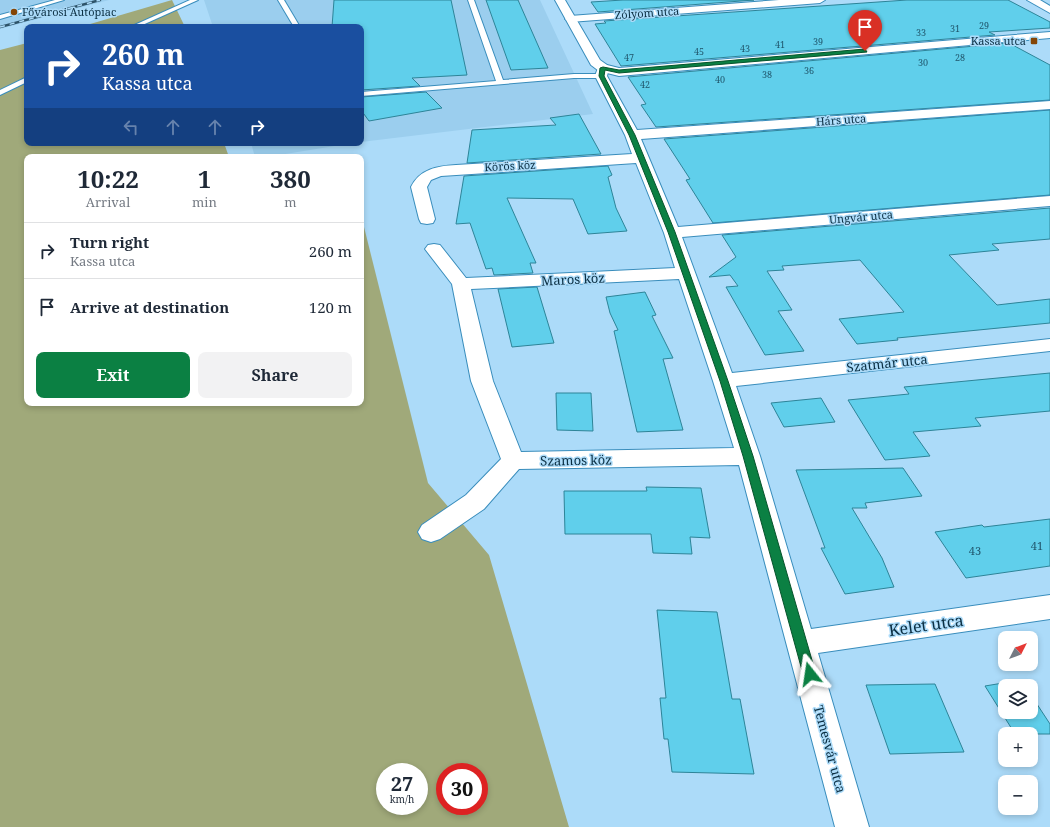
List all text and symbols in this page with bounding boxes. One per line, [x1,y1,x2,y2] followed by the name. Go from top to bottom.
[614,3,680,22] street label: Zólyom utca
[22,4,116,19] place label: Fővárosi Autópiac
[9,7,19,17] marker: Fővárosi Autópiac
[848,10,882,51] pin
[854,16,876,38] icon: arrive
[979,19,989,32] house number: 29
[950,22,960,35] house number: 31
[916,26,926,39] house number: 33
[971,33,1026,48] place label: Kassa utca
[102,35,184,73] text: 260 m
[813,35,823,48] house number: 39
[1029,36,1039,46] marker: Kassa utca
[775,38,785,51] house number: 41
[36,40,88,92] icon: right
[740,42,750,55] house number: 43
[694,45,704,58] house number: 45
[624,51,634,64] house number: 47
[955,51,965,64] house number: 28
[918,56,928,69] house number: 30
[804,64,814,77] house number: 36
[762,68,772,81] house number: 38
[102,71,193,95] text: Kassa utca
[715,73,725,86] house number: 40
[640,78,650,91] house number: 42
[815,110,867,129] street label: Hárs utca
[120,116,142,138] icon: left
[162,116,184,138] icon: ahead
[204,116,226,138] icon: ahead
[246,116,268,138] icon: right
[484,157,536,174] street label: Körös köz
[77,162,139,195] text: 10:22
[198,162,211,195] text: 1
[270,162,311,195] text: 380
[86,193,130,211] text: Arrival
[192,193,217,211] text: min
[284,193,297,211] text: m
[828,206,893,227] street label: Ungvár utca
[70,232,149,252] text: Turn right
[36,240,58,262] icon: right
[309,241,352,261] text: 260 m
[70,252,135,270] text: Kassa utca
[541,268,605,290] street label: Maros köz
[36,296,58,318] icon: arrive
[70,297,229,317] text: Arrive at destination
[309,297,352,317] text: 120 m
[846,350,928,376] street label: Szatmár utca
[36,352,190,398] button: Exit
[198,352,352,398] button: Share
[540,450,612,470] street label: Szamos köz
[1031,538,1043,553] house number: 41
[969,543,981,558] house number: 43
[887,609,965,641] street label: Kelet utca
[998,631,1038,671] north arrow
[998,631,1038,815] map controls
[789,653,831,695] position arrow
[998,679,1038,719] button: layers
[810,703,850,795] street label: Temesvár utca
[998,727,1038,767] button: +
[436,763,488,815] speed limit sign: 30
[391,770,413,797] text: 27
[998,775,1038,815] button: −
[390,792,414,806] text: km/h

